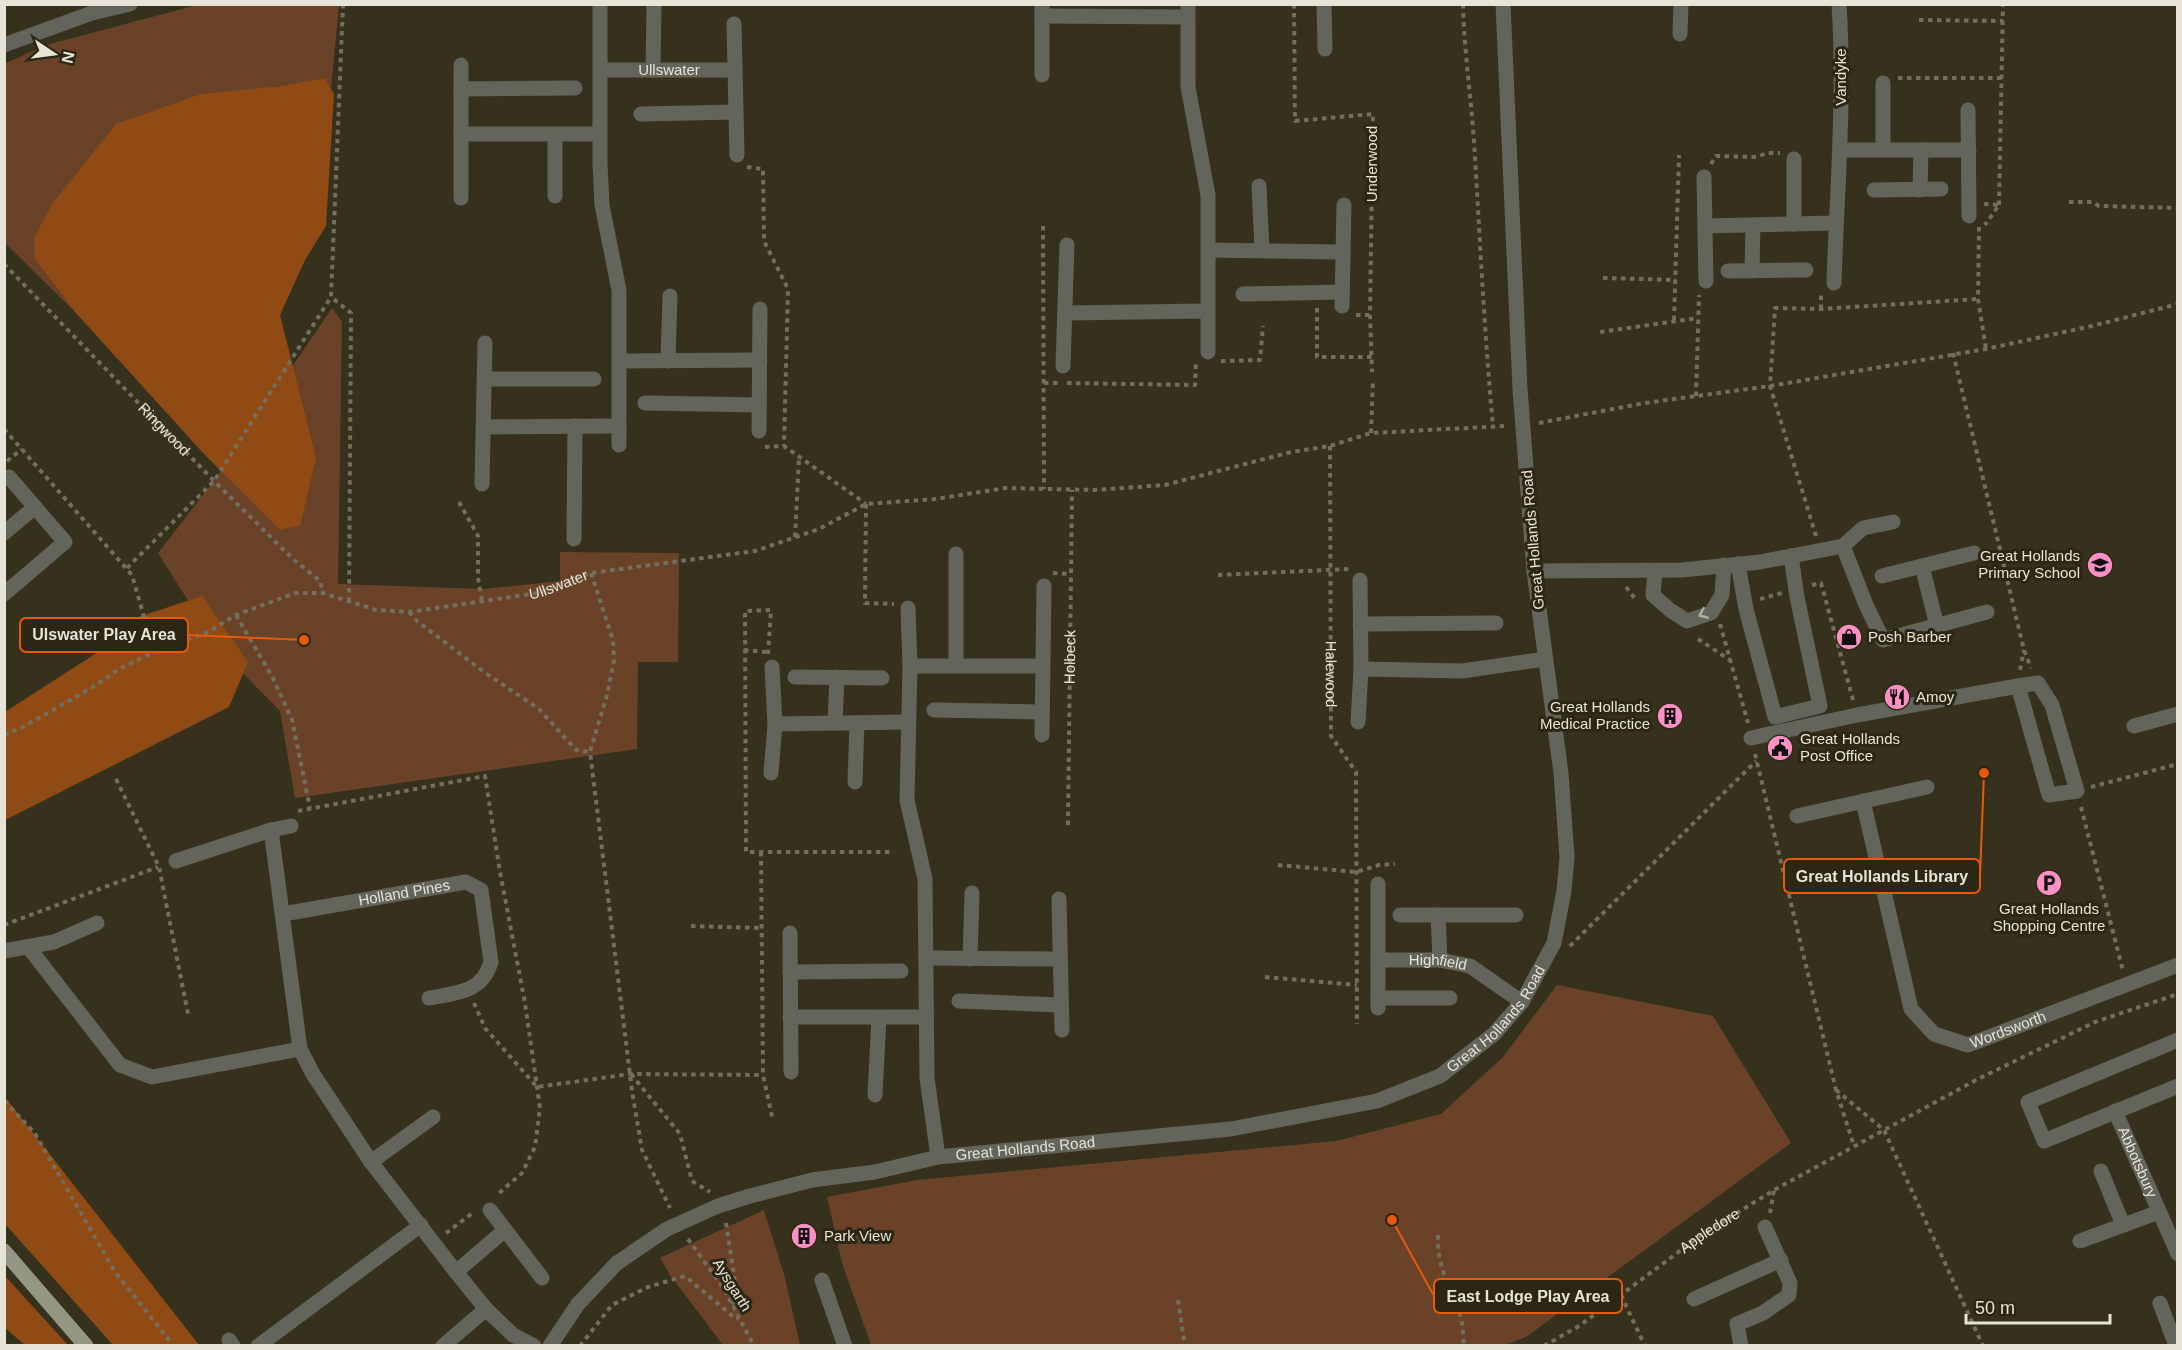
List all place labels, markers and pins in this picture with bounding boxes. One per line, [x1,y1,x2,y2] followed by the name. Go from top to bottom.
[1978,547,2080,581] place label: Great Hollands Primary School
[2085,550,2115,580] school or university icon: Great Hollands Primary School
[20,618,188,652] callout: Ulswater Play Area
[1834,622,1864,652] shop icon: Posh Barber
[1868,628,1951,645] place label: Posh Barber
[1882,682,1912,712] restaurant icon: Amoy
[1916,688,1955,705] place label: Amoy
[1540,698,1650,732] place label: Great Hollands Medical Practice
[1655,701,1685,731] building icon: Great Hollands Medical Practice
[1800,730,1900,764] place label: Great Hollands Post Office
[1765,733,1795,763] public building icon: Great Hollands Post Office
[1784,859,1980,893] callout: Great Hollands Library
[2034,868,2064,898] parking icon: Great Hollands Shopping Centre
[1993,900,2105,934] place label: Great Hollands Shopping Centre
[789,1221,819,1251] building icon: Park View
[824,1227,891,1244] place label: Park View
[1434,1279,1622,1313] callout: East Lodge Play Area

